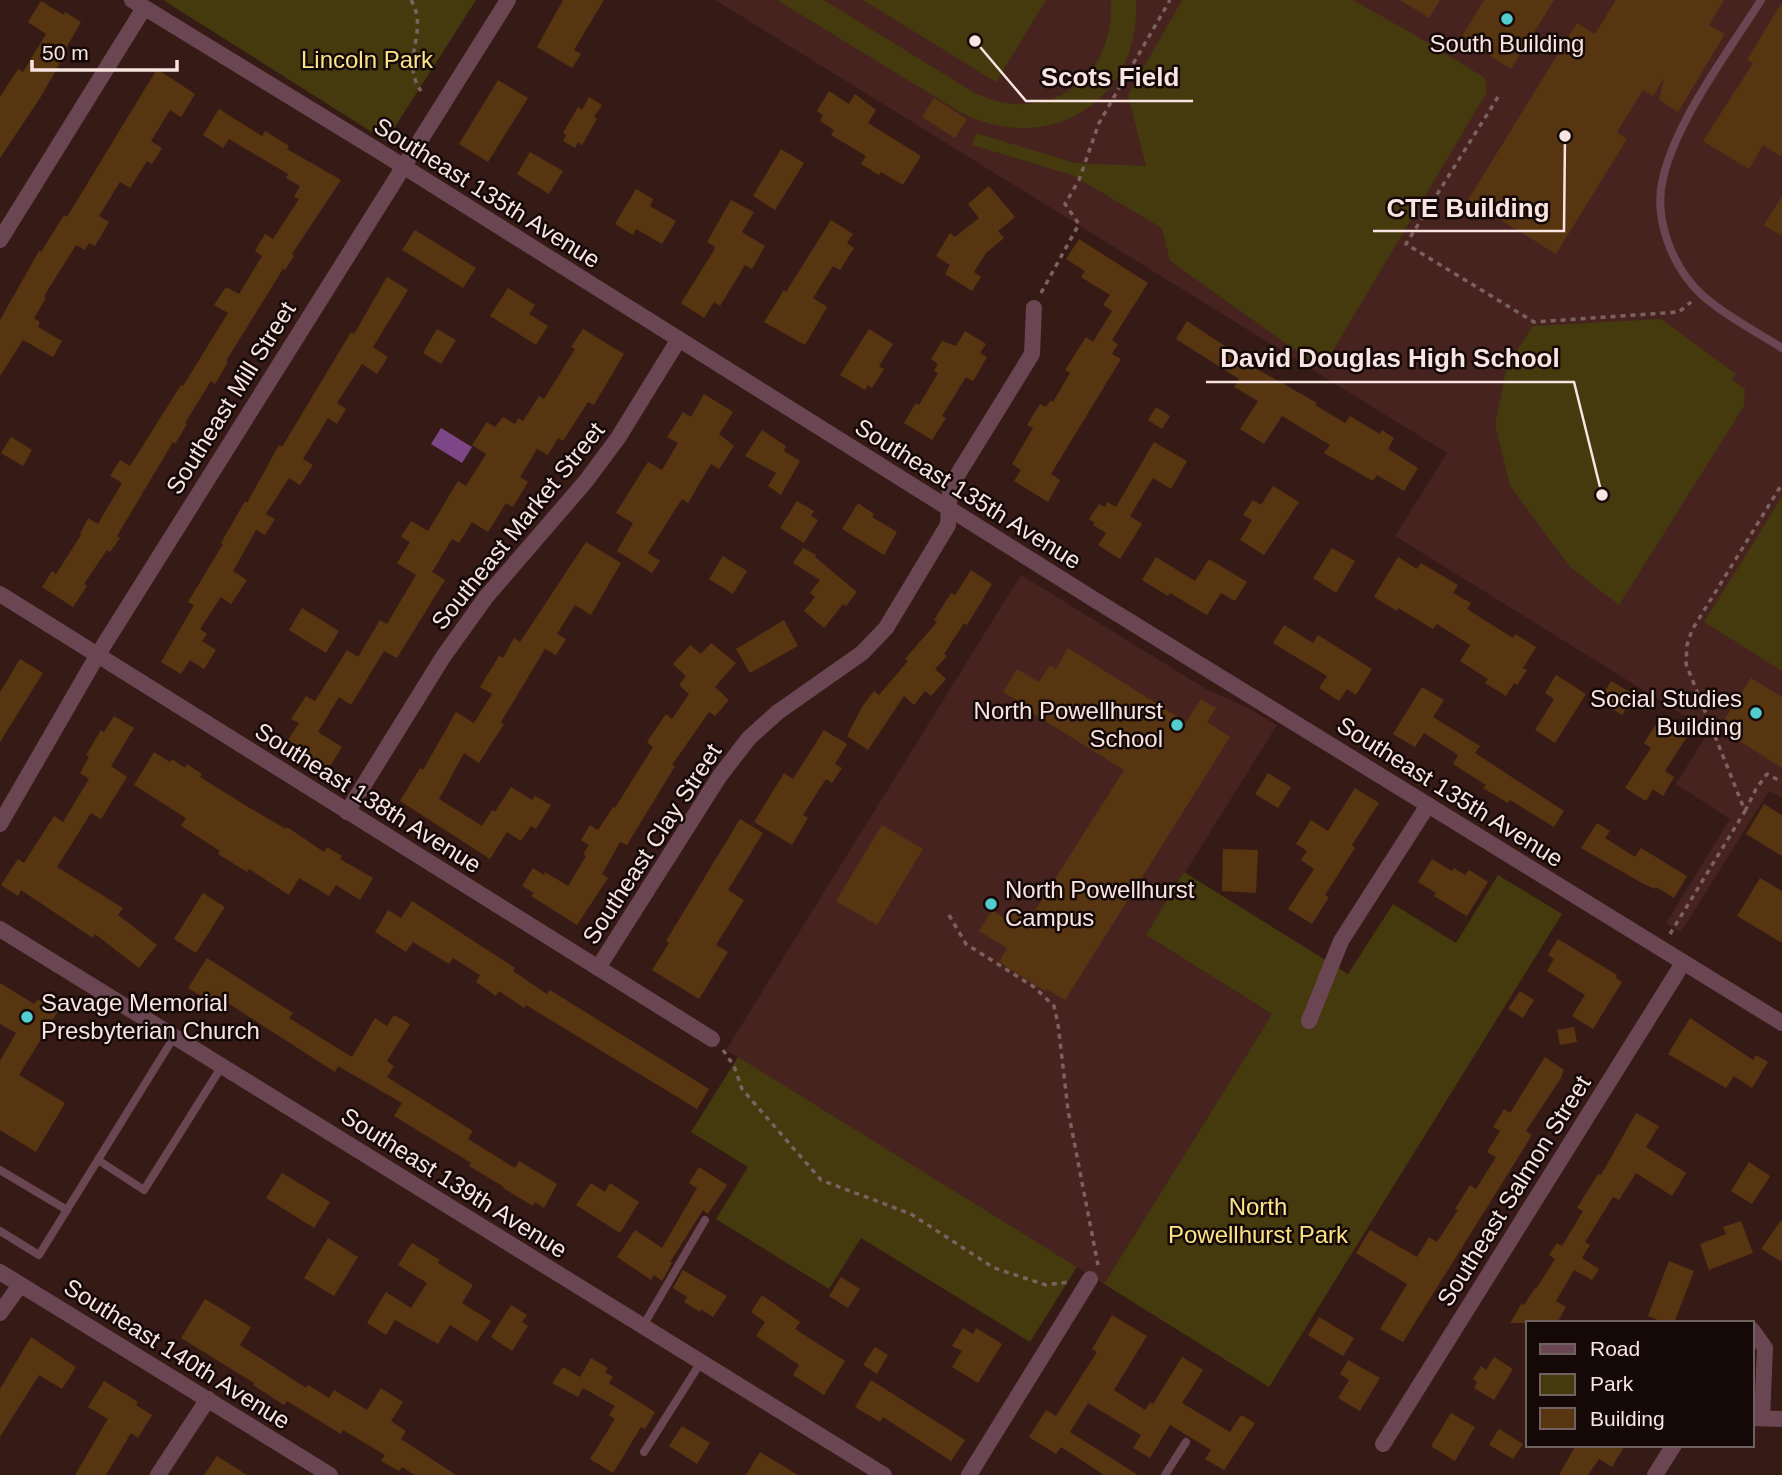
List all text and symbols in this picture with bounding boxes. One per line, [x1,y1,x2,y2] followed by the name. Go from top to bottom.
[1499,11,1515,27] marker: South Building
[32,28,177,72] scale bar
[1430,30,1584,57] place label: South Building
[42,41,89,64] text: 50 m
[301,46,434,73] park label: Lincoln Park
[1026,54,1193,101] callout: Scots Field
[1041,62,1179,92] text: Scots Field
[369,112,605,273] street label: Southeast 135th Avenue
[1373,184,1564,231] callout: CTE Building
[1386,193,1550,223] text: CTE Building
[160,296,301,499] street label: Southeast Mill Street
[1206,335,1574,382] callout: David Douglas High School
[1220,343,1560,373] text: David Douglas High School
[850,413,1086,574] street label: Southeast 135th Avenue
[426,416,610,635] street label: Southeast Market Street
[1590,685,1742,740] place label: Social Studies Building
[974,697,1163,752] place label: North Powellhurst School
[1748,705,1764,721] marker: Social Studies Building
[1332,711,1568,872] street label: Southeast 135th Avenue
[250,717,486,878] street label: Southeast 138th Avenue
[1169,717,1185,733] marker: North Powellhurst School
[577,738,727,949] street label: Southeast Clay Street
[1005,876,1195,931] place label: North Powellhurst Campus
[983,896,999,912] marker: North Powellhurst Campus
[41,989,260,1044] place label: Savage Memorial Presbyterian Church
[19,1009,35,1025] marker: Savage Memorial Presbyterian Church
[1431,1070,1596,1311] street label: Southeast Salmon Street
[336,1102,572,1263] street label: Southeast 139th Avenue
[1168,1193,1349,1248] park label: North Powellhurst Park
[59,1273,295,1434] street label: Southeast 140th Avenue
[1526,1321,1754,1447] legend
[1590,1337,1640,1360] text: Road
[1590,1372,1634,1395] text: Park
[1590,1407,1665,1430] text: Building

